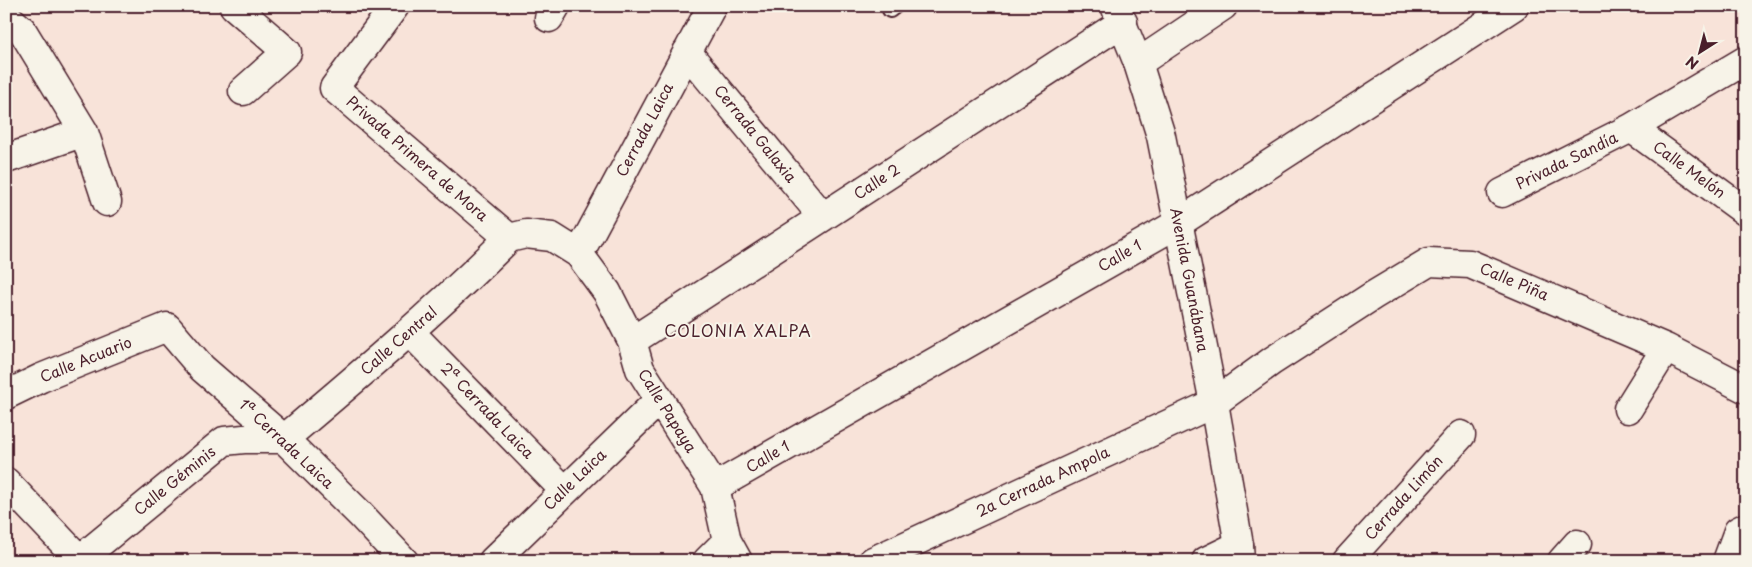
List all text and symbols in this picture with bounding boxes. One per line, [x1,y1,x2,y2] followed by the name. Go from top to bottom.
[1674,28,1724,78] north arrow
[1681,51,1703,75] text: N
[609,78,678,180] street label: Cerrada Laica
[709,79,803,188] street label: Cerrada Galaxia
[342,90,495,227] street label: Privada Primera de Mora
[1511,125,1622,194] street label: Privada Sandía
[1649,134,1731,203] street label: Calle Melón
[848,157,904,204] street label: Calle 2
[1165,206,1216,354] street label: Avenida Guanábana
[1093,233,1146,277] street label: Calle 1
[1477,256,1553,306] street label: Calle Piña
[355,300,441,380] street label: Calle Central
[664,318,812,342] district label: COLONIA XALPA
[36,330,135,388] street label: Calle Acuario
[436,357,541,464] street label: 2ª Cerrada Laica
[633,364,704,457] street label: Calle Papaya
[234,393,340,494] street label: 1ª Cerrada Laica
[741,434,794,478] street label: Calle 1
[128,439,220,520] street label: Calle Géminis
[972,439,1113,522] street label: 2a Cerrada Ampola
[537,443,611,515] street label: Calle Laica
[1358,449,1447,545] street label: Cerrada Limón

